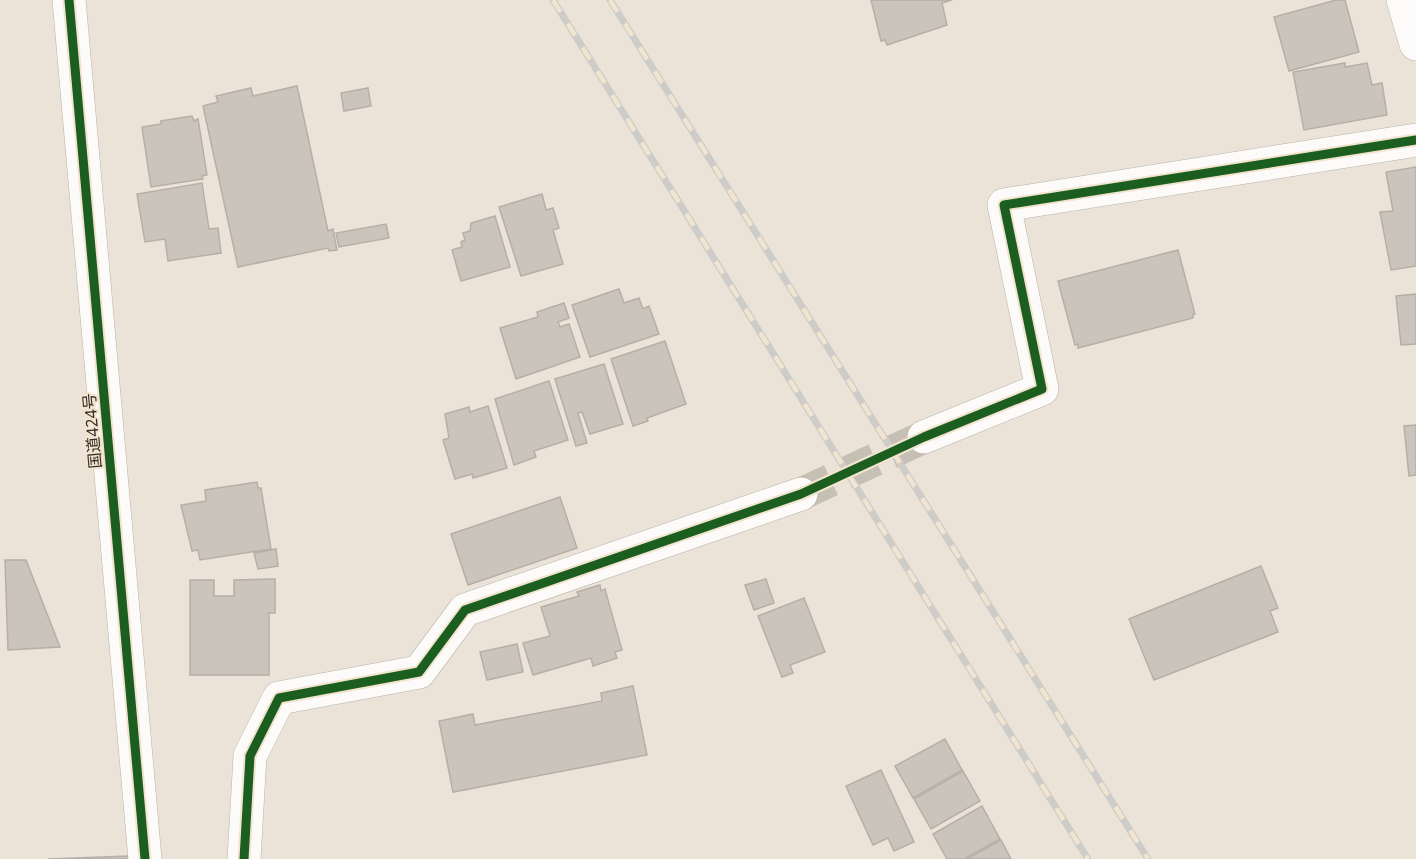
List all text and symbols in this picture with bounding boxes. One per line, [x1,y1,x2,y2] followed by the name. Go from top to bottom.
[78,392,106,470] street label: 国道424号

